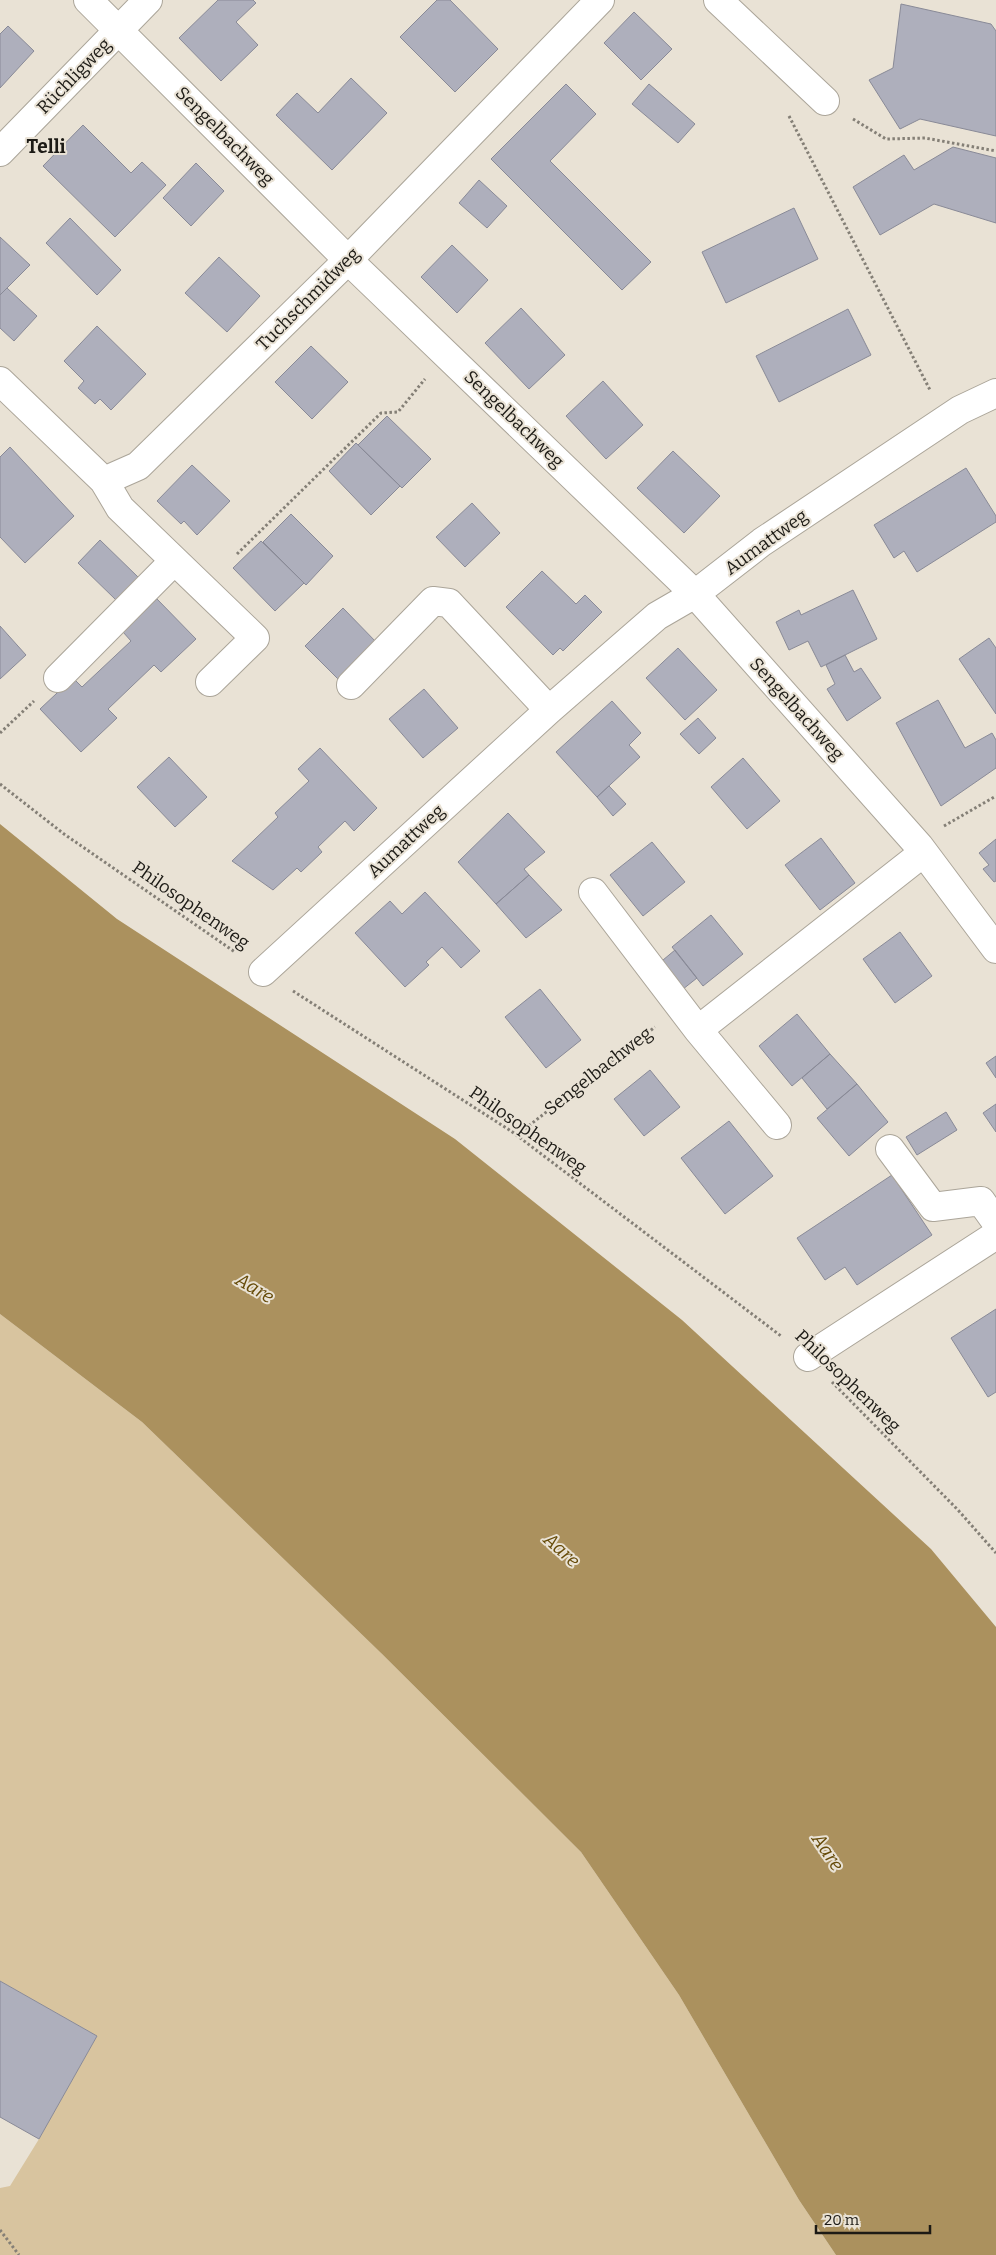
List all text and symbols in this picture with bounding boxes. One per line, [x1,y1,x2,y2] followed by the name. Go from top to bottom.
[32,33,116,119] street label: Rüchligweg
[171,82,279,190] street label: Sengelbachweg
[26,135,66,158] district label: Telli
[252,243,364,355] street label: Tuchschmidweg
[459,366,569,472] street label: Sengelbachweg
[720,505,812,579] street label: Aumattweg
[745,653,849,765] street label: Sengelbachweg
[363,800,449,882] street label: Aumattweg
[128,856,254,954] street label: Philosophenweg
[540,1022,656,1120] street label: Sengelbachweg
[465,1081,591,1179] street label: Philosophenweg
[231,1267,279,1309] water label: Aare
[791,1325,905,1437] street label: Philosophenweg
[539,1527,585,1572] water label: Aare
[807,1828,849,1876] water label: Aare
[816,2202,930,2234] scale bar
[824,2211,860,2229] text: 20 m

